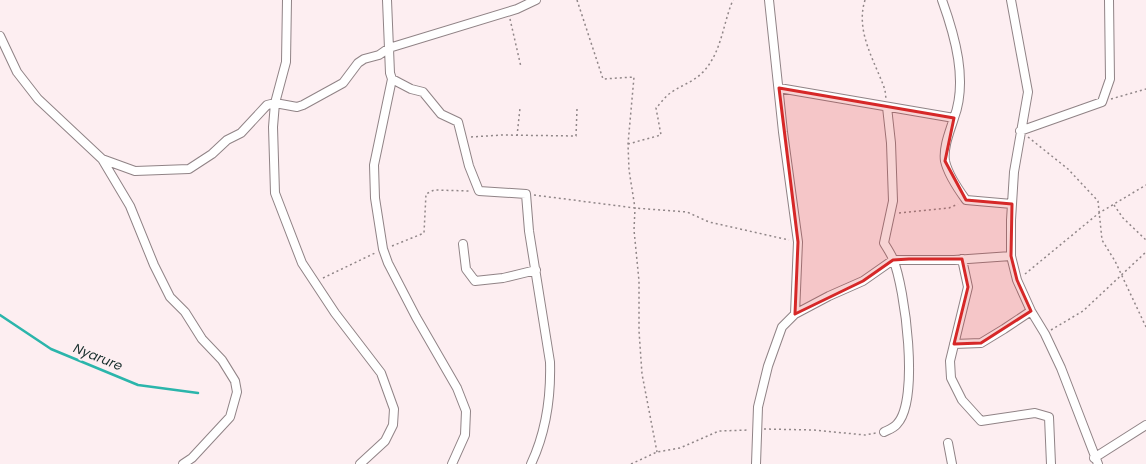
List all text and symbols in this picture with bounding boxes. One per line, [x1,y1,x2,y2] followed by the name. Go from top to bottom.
[71,339,125,375] water label: Nyarure

